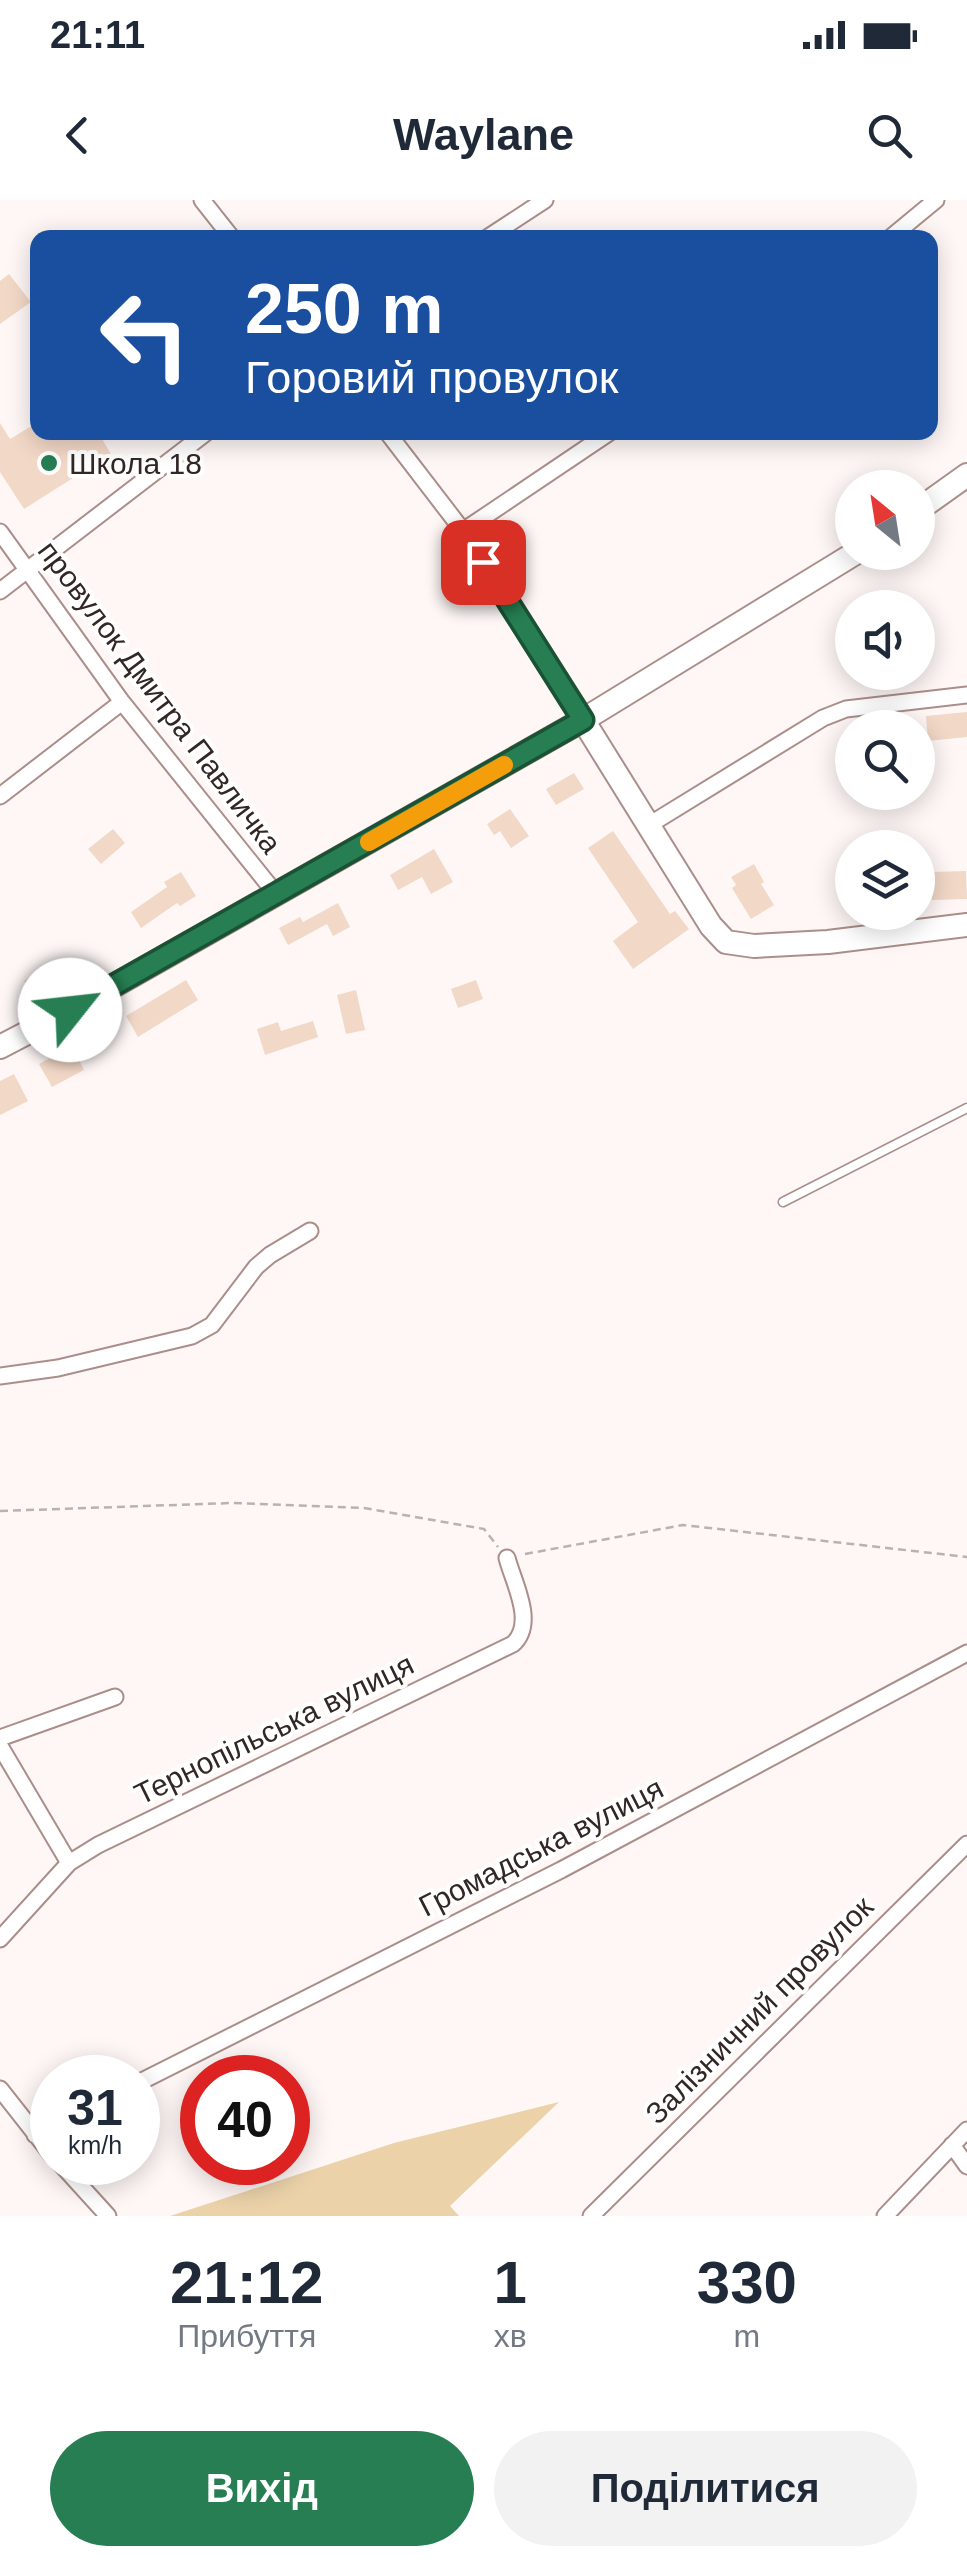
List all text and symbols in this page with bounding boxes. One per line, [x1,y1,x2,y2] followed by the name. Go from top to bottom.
[50,14,145,56] text: 21:11
[50,108,105,163] icon: back
[862,108,917,163] icon: search
[393,109,574,160] text: Waylane
[80,270,210,400] icon: left
[245,270,443,348] text: 250 m
[245,352,618,403] text: Горовий провулок
[69,447,202,480] place label: Школа 18
[38,452,60,474] marker: Школа 18
[835,470,935,570] north arrow
[835,470,935,930] map controls
[441,520,526,605] pin
[32,534,288,860] street label: провулок Дмитра Павличка
[456,535,511,590] icon: arrive
[835,590,935,690] button: sound
[835,710,935,810] button: search
[835,830,935,930] button: layers
[18,958,122,1062] position arrow
[129,1647,419,1811] street label: Тернопільська вулиця
[413,1771,669,1923] street label: Громадська вулиця
[639,1889,880,2130] street label: Залізничний провулок
[180,2055,310,2185] speed limit sign: 40
[67,2080,123,2136] text: 31
[68,2131,122,2159] text: km/h
[170,2249,323,2316] text: 21:12
[493,2249,527,2316] text: 1
[697,2249,797,2316] text: 330
[177,2318,316,2354] text: Прибуття
[494,2318,527,2354] text: хв
[734,2318,760,2354] text: m
[50,2431,474,2546] button: Вихід
[494,2431,917,2546] button: Поділитися

